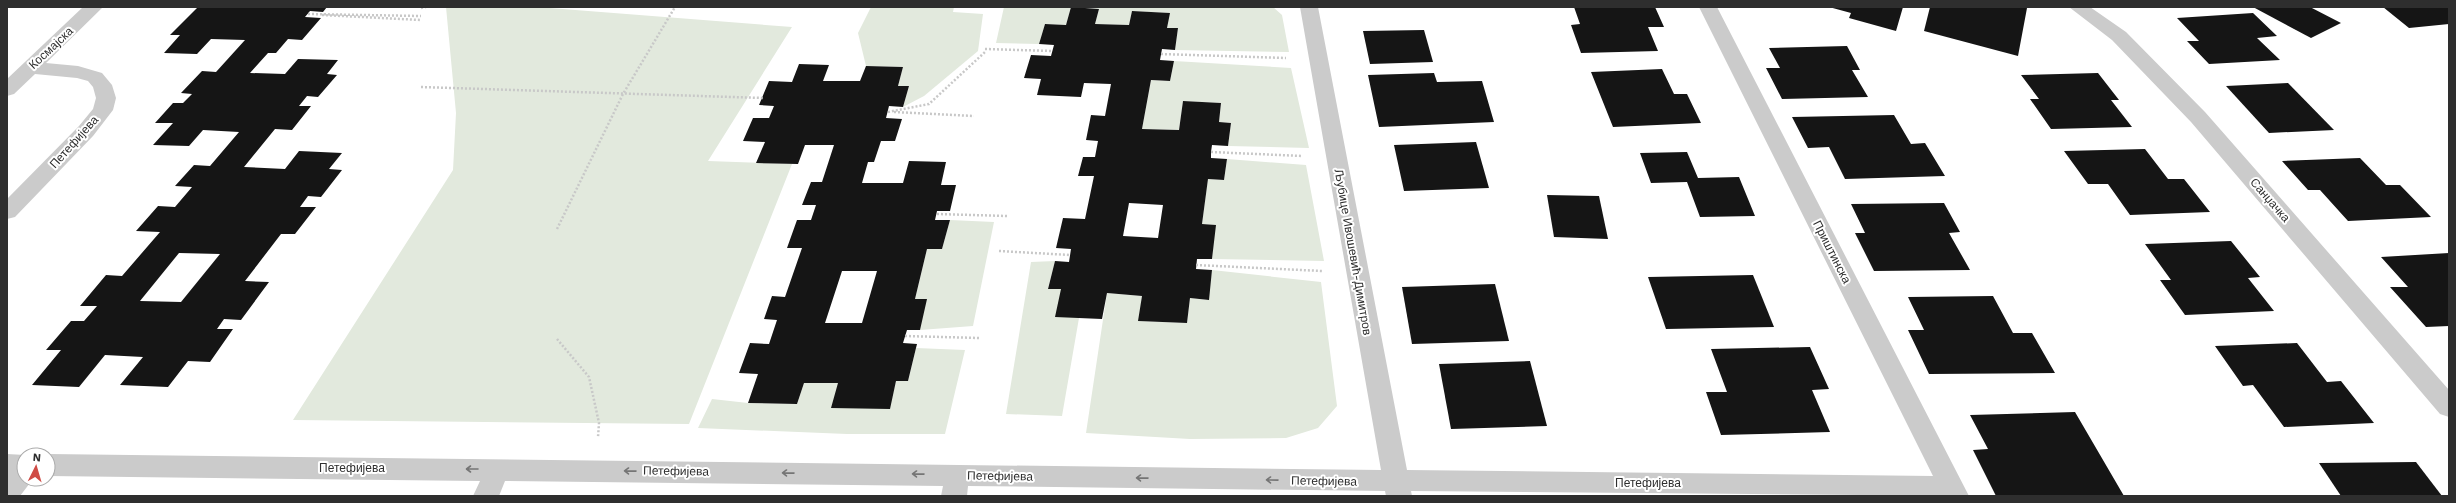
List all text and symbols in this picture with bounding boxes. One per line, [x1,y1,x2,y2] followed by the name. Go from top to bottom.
[26,24,76,72] street label: Космајска
[47,113,101,171] street label: Петефијева
[1331,168,1375,336] street label: Љубице Ивошевић-Димитров
[2247,175,2293,225] street label: Санџачка
[1810,218,1854,286] street label: Приштинска
[16,447,56,487] north arrow
[32,451,41,464] text: N
[319,461,385,475] street label: Петефијева
[643,463,709,479] street label: Петефијева
[466,465,479,473] one-way arrow
[624,467,637,475] one-way arrow
[967,468,1033,484] street label: Петефијева
[782,469,795,477] one-way arrow
[912,470,925,478] one-way arrow
[1291,473,1357,489] street label: Петефијева
[1136,475,1149,482] one-way arrow
[1266,476,1279,484] one-way arrow
[1615,476,1681,490] street label: Петефијева

